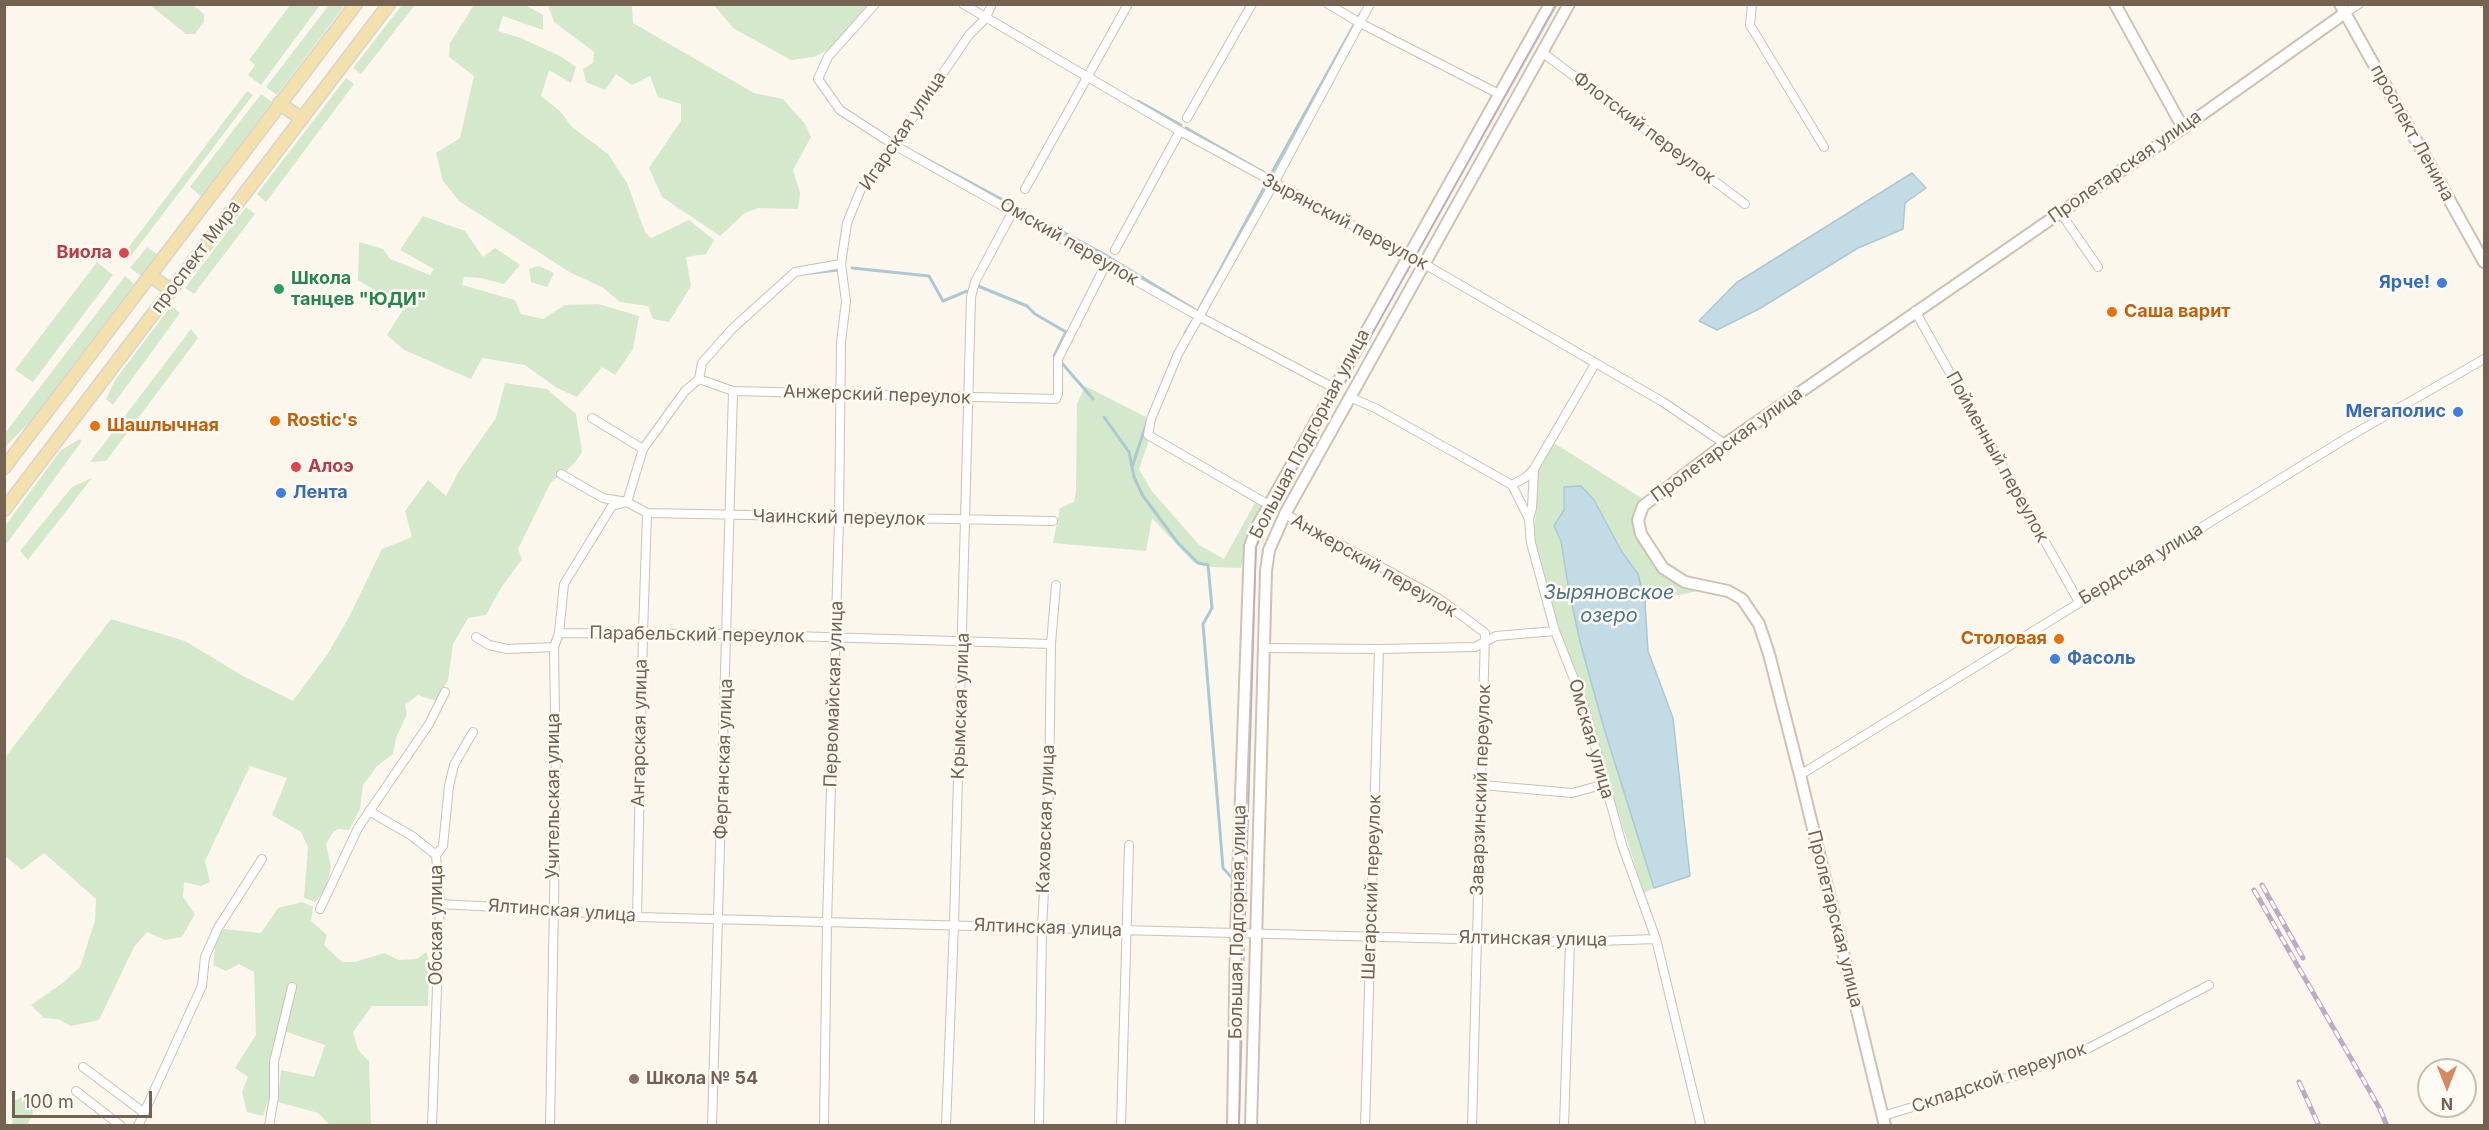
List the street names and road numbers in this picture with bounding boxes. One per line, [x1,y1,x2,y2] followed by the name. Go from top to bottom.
[2365,61,2459,205] street label: проспект Ленина
[855,67,951,195] street label: Игарская улица
[1568,67,1720,189] street label: Флотский переулок
[2044,106,2206,228] street label: Пролетарская улица
[1258,169,1432,275] street label: Зырянский переулок
[996,194,1142,290] street label: Омский переулок
[147,197,245,317] street label: проспект Мира
[1245,325,1375,543] street label: Большая Подгорная улица
[1941,368,2053,546] street label: Пойменный переулок
[783,381,971,409] street label: Анжерский переулок
[1647,383,1807,507] street label: Пролетарская улица
[752,506,926,530] street label: Чаинский переулок
[1287,510,1461,622] street label: Анжерский переулок
[2075,518,2207,610] street label: Бердская улица
[820,600,848,788] street label: Первомайская улица
[589,622,805,648] street label: Парабельский переулок
[948,632,974,780] street label: Крымская улица
[628,659,652,807] street label: Ангарская улица
[1564,676,1618,802] street label: Омская улица
[710,678,738,840] street label: Ферганская улица
[1467,684,1495,896] street label: Заварзинский переулок
[543,713,565,879] street label: Учительская улица
[1033,744,1059,894] street label: Каховская улица
[1358,794,1386,980] street label: Шегарский переулок
[1225,805,1251,1039] street label: Большая Подгорная улица
[1803,828,1867,1010] street label: Пролетарская улица
[426,865,448,985] street label: Обская улица
[487,895,637,927] street label: Ялтинская улица
[974,915,1122,941] street label: Ялтинская улица
[1459,927,1607,951] street label: Ялтинская улица
[1909,1038,2089,1118] street label: Складской переулок

